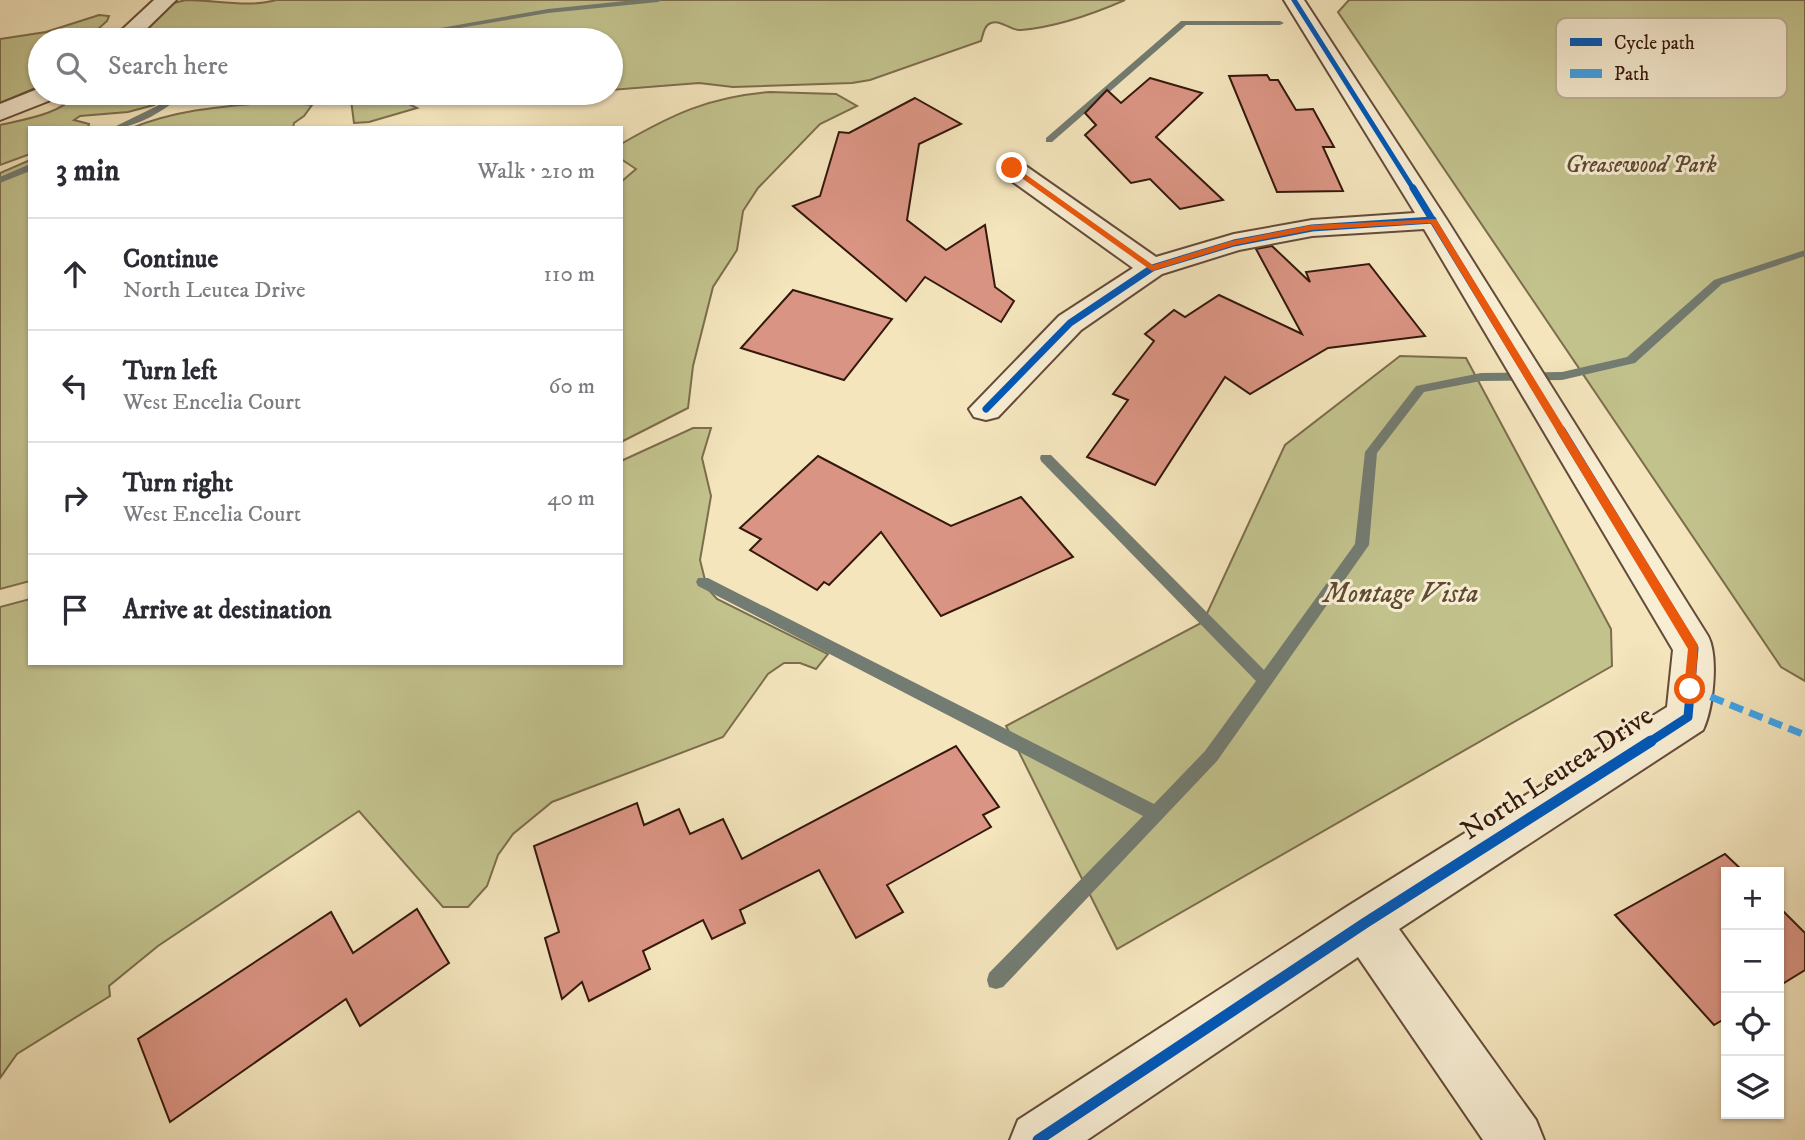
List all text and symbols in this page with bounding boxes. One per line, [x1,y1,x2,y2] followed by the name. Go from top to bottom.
[1556,18,1787,98] legend
[28,28,623,105] search box
[1614,32,1695,55] text: Cycle path
[52,48,90,86] icon: search
[108,50,228,83] text: Search here
[1614,63,1649,86] text: Path
[1565,151,1717,180] park label: Greasewood Park
[996,152,1027,183] route end
[56,153,120,190] text: 3 min
[478,157,595,186] text: Walk · 210 m
[123,243,218,276] text: Continue
[56,255,94,293] icon: ahead
[544,260,595,289] text: 110 m
[123,276,305,305] text: North Leutea Drive
[123,355,217,388] text: Turn left
[56,367,94,405] icon: left
[548,372,595,401] text: 60 m
[123,388,301,417] text: West Encelia Court
[123,467,233,500] text: Turn right
[56,479,94,517] icon: right
[547,484,595,513] text: 40 m
[123,500,301,529] text: West Encelia Court
[1321,576,1479,611] park label: Montage Vista
[56,591,94,629] icon: arrive
[123,594,332,627] text: Arrive at destination
[1674,673,1705,704] route start
[1454,698,1660,848] street label: North Leutea Drive
[1721,867,1784,1119] map controls
[1721,867,1784,930] button: +
[1721,930,1784,993] button: −
[1721,993,1784,1056] button: locate
[1721,1056,1784,1119] button: layers

